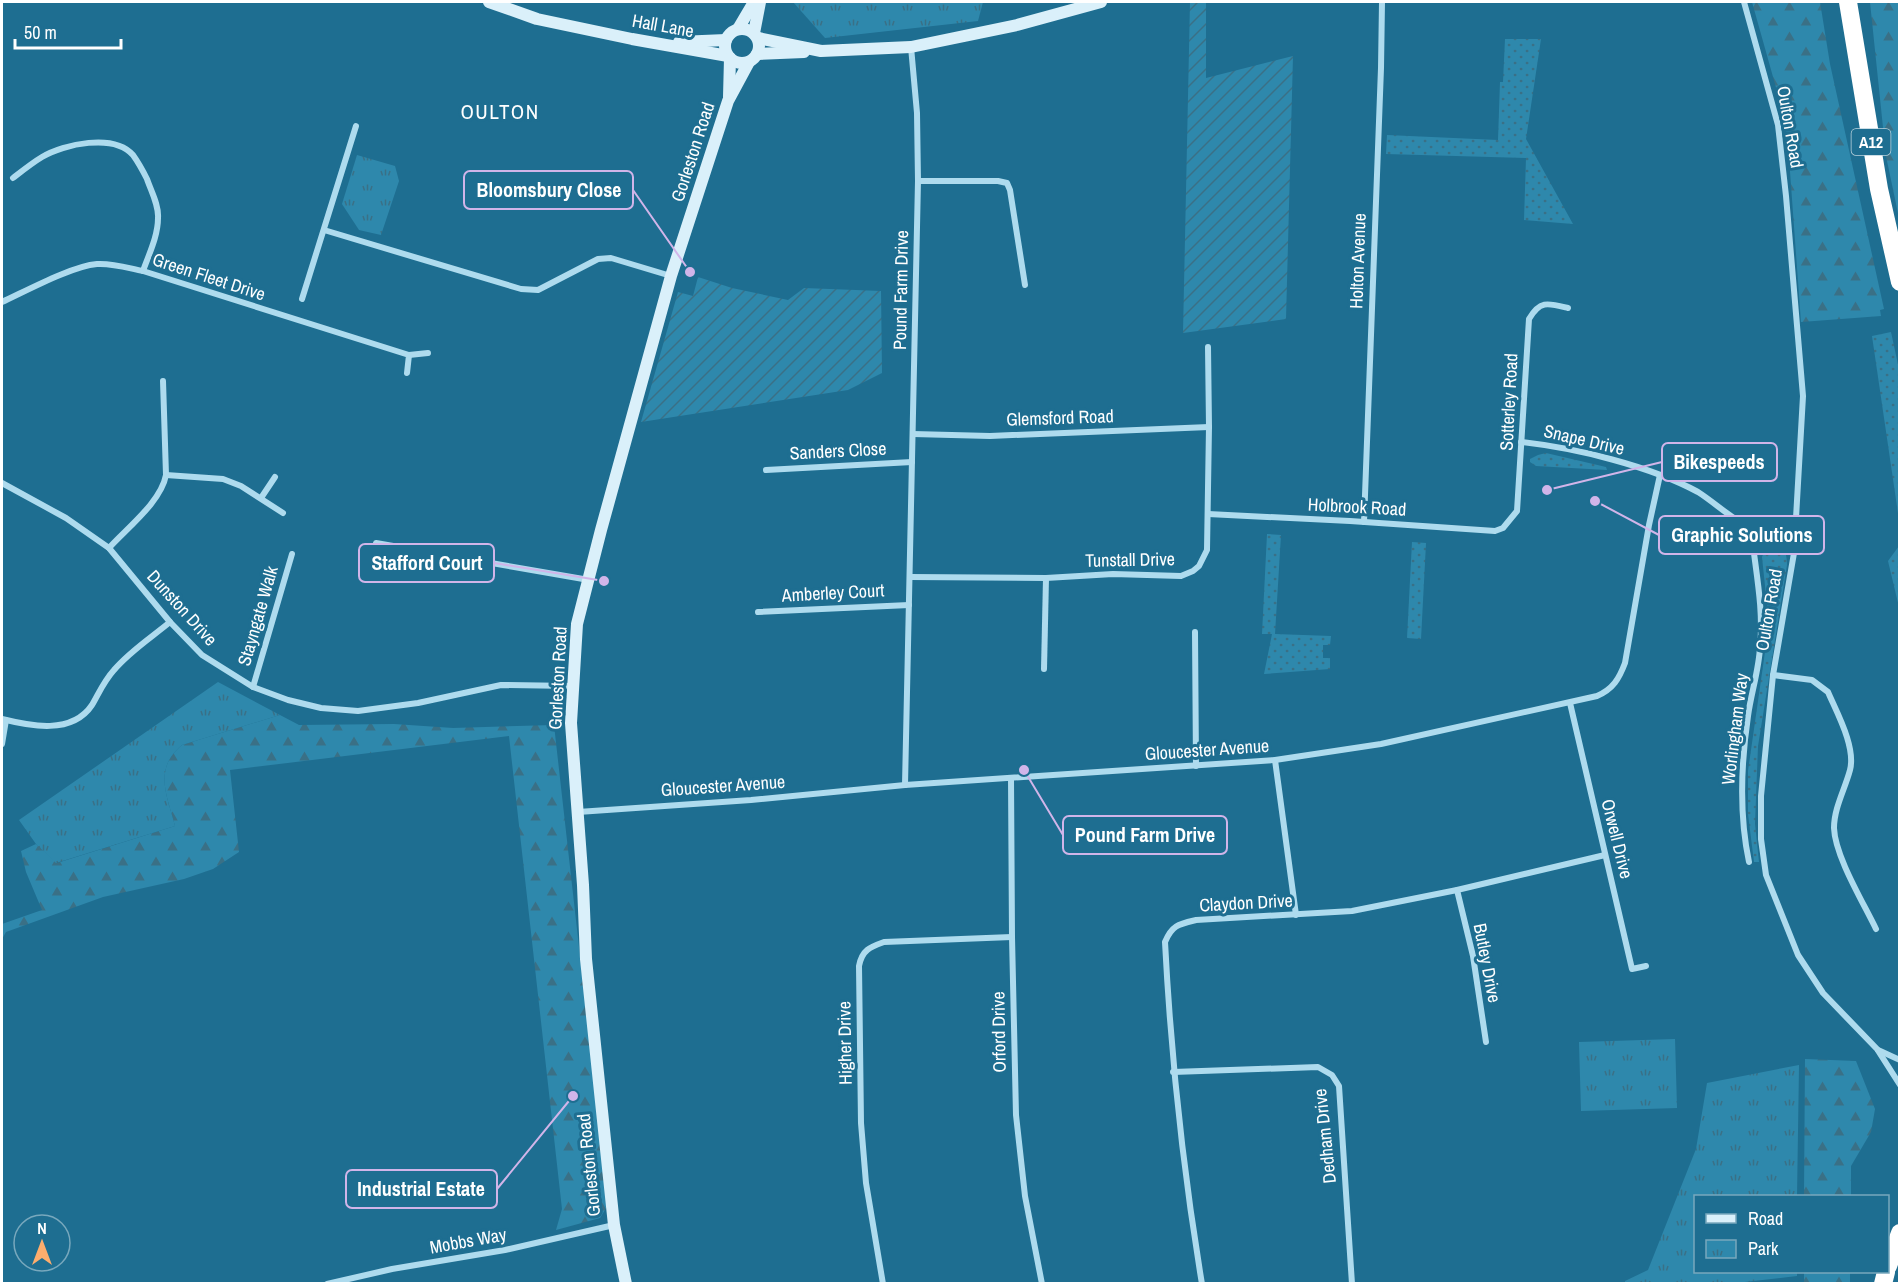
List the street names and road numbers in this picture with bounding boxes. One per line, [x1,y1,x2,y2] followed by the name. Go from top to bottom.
[630,8,696,43] street label: Hall Lane
[1771,84,1810,170] street label: Oulton Road
[665,99,720,205] street label: Gorleston Road
[1852,129,1890,155] road number: A12
[1343,213,1372,309] street label: Holton Avenue
[887,230,914,350] street label: Pound Farm Drive
[150,247,269,307] street label: Green Fleet Drive
[1493,353,1524,451] street label: Sotterley Road
[1006,403,1114,432] street label: Glemsford Road
[1541,418,1627,461] street label: Snape Drive
[789,435,887,466] street label: Sanders Close
[1307,491,1407,522] street label: Holbrook Road
[1085,546,1175,573] street label: Tunstall Drive
[231,562,284,669] street label: Stayngate Walk
[142,564,223,651] street label: Dunston Drive
[1749,567,1788,653] street label: Oulton Road
[780,577,885,608] street label: Amberley Court
[542,626,573,730] street label: Gorleston Road
[1715,671,1754,786] street label: Worlingham Way
[1144,733,1270,766] street label: Gloucester Avenue
[660,769,786,802] street label: Gloucester Avenue
[1596,796,1639,881] street label: Orwell Drive
[1199,888,1293,917] street label: Claydon Drive
[1468,921,1507,1005] street label: Butley Drive
[985,991,1012,1073] street label: Orford Drive
[831,1001,858,1085] street label: Higher Drive
[1307,1087,1342,1185] street label: Dedham Drive
[571,1112,606,1218] street label: Gorleston Road
[428,1221,509,1260] street label: Mobbs Way

